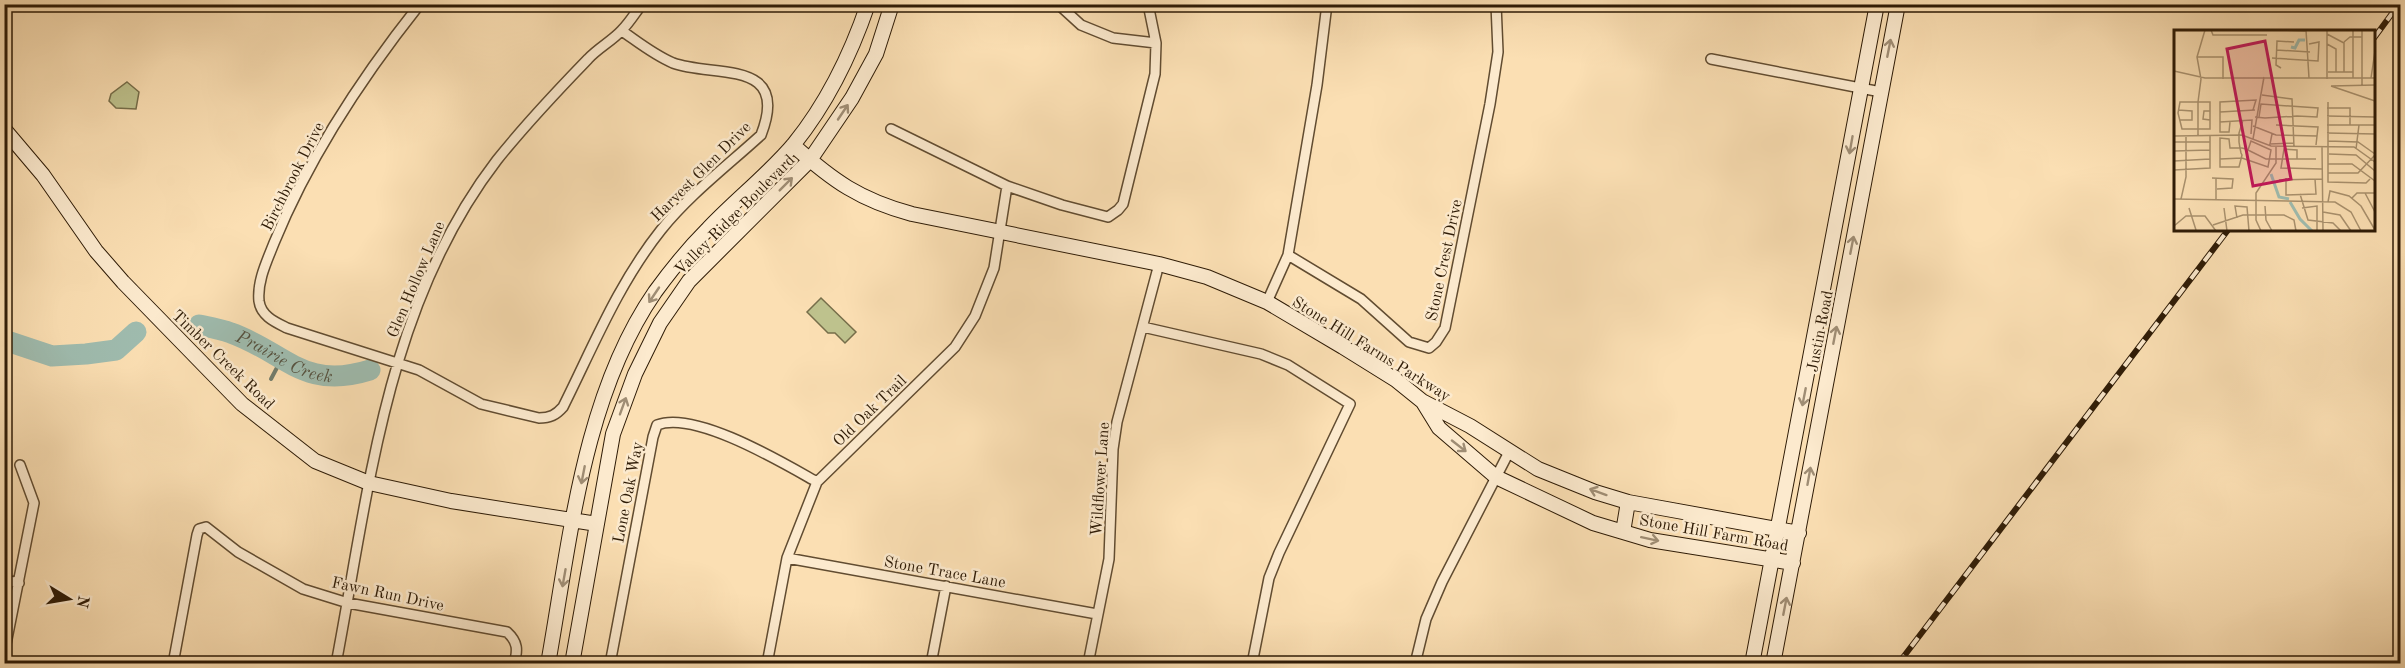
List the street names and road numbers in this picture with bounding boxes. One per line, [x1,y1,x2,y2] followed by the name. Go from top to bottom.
[648,119,754,225] street label: Harvest Glen Drive
[260,120,328,234] street label: Birchbrook Drive
[672,152,799,279] street label: Valley Ridge Boulevard
[1424,198,1466,323] street label: Stone Crest Drive
[385,219,449,340] street label: Glen Hollow Lane
[1805,289,1837,374] street label: Justin Road
[1289,294,1453,405] street label: Stone Hill Farms Parkway
[168,308,277,413] street label: Timber Creek Road
[831,373,910,450] street label: Old Oak Trail
[1089,422,1113,537] street label: Wildflower Lane
[611,440,647,544] street label: Lone Oak Way
[1638,513,1789,555] street label: Stone Hill Farm Road
[883,554,1007,592] street label: Stone Trace Lane
[330,575,445,615] street label: Fawn Run Drive

